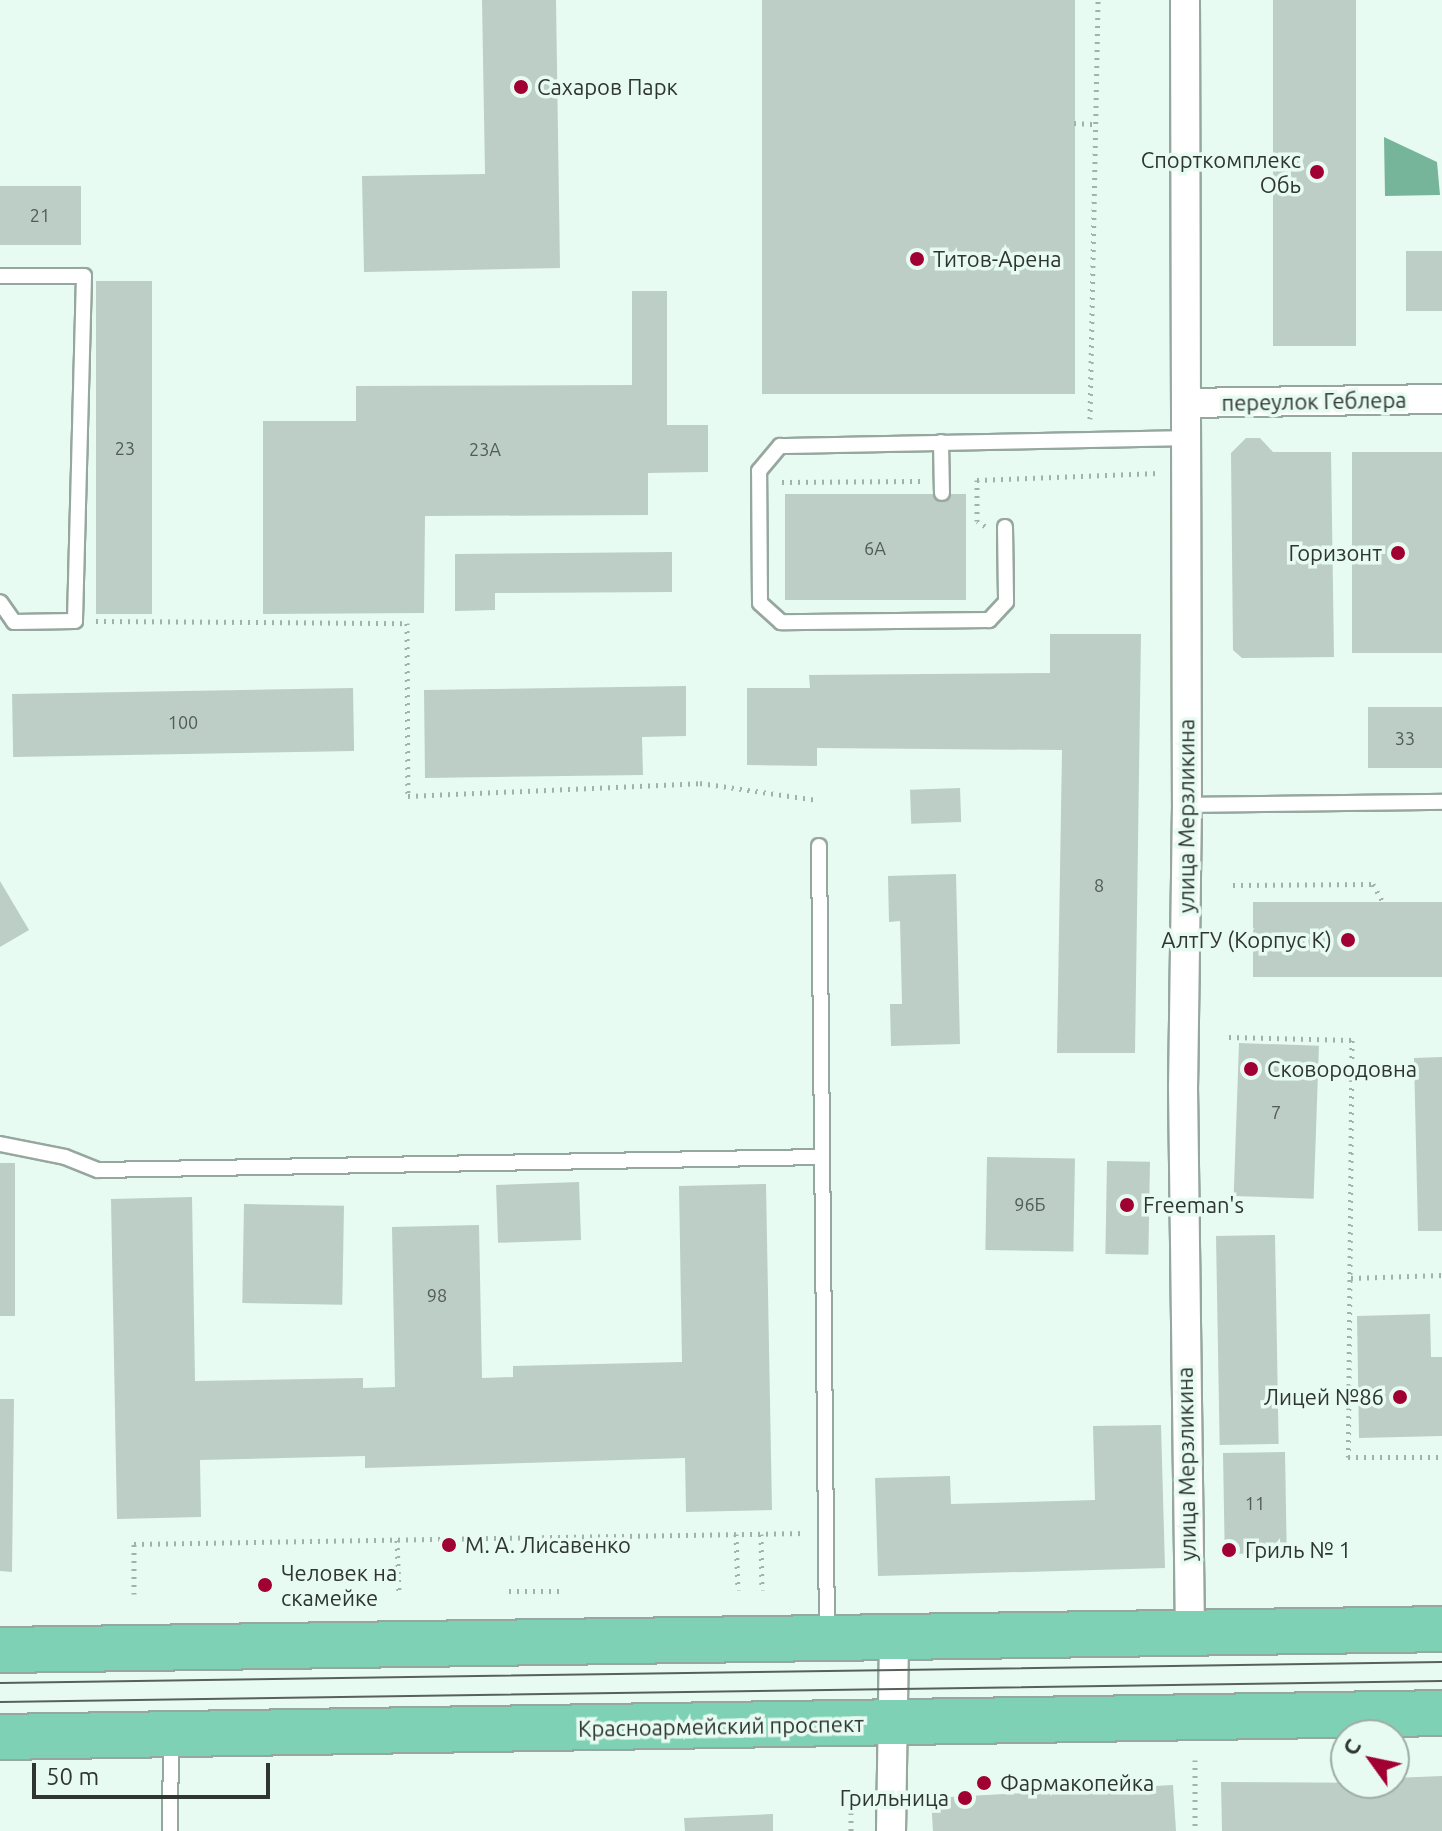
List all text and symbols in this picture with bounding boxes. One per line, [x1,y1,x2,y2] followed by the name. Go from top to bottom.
[537,74,678,100] place label: Сахаров Парк
[512,78,530,96] marker: Сахаров Парк
[1141,146,1301,198] place label: Спорткомплекс Обь
[1308,163,1326,181] marker: Спорткомплекс Обь
[30,204,50,226] house number: 21
[933,246,1062,272] place label: Титов-Арена
[908,250,926,268] marker: Титов-Арена
[1221,386,1407,416] street label: переулок Геблера
[115,437,135,459] house number: 23
[469,438,501,460] house number: 23А
[864,537,886,559] house number: 6А
[1288,540,1382,566] place label: Горизонт
[1389,544,1407,562] marker: Горизонт
[168,711,198,733] house number: 100
[1173,719,1199,913] street label: улица Мерзликина
[1395,727,1415,749] house number: 33
[1094,874,1104,896] house number: 8
[1161,927,1332,953] place label: АлтГУ (Корпус К)
[1339,931,1357,949] marker: АлтГУ (Корпус К)
[1267,1056,1417,1082] place label: Сковородовна
[1242,1060,1260,1078] marker: Сковородовна
[1271,1101,1281,1123] house number: 7
[1143,1192,1244,1218] place label: Freeman's
[1014,1193,1046,1215] house number: 96Б
[1118,1196,1136,1214] marker: Freeman's
[427,1284,447,1306] house number: 98
[1171,1367,1201,1561] street label: улица Мерзликина
[1264,1384,1384,1410] place label: Лицей №86
[1391,1388,1409,1406] marker: Лицей №86
[1245,1492,1265,1514] house number: 11
[465,1532,631,1558] place label: М. А. Лисавенко
[440,1536,458,1554] marker: М. А. Лисавенко
[1245,1537,1351,1563] place label: Гриль № 1
[1220,1541,1238,1559] marker: Гриль № 1
[281,1559,397,1610] place label: Человек на скамейке
[256,1576,274,1594] marker: Человек на скамейке
[578,1710,864,1742] street label: Красноармейский проспект
[1330,1719,1410,1799] north arrow
[1337,1734,1365,1759] text: С
[36,1747,274,1797] scale bar
[46,1763,99,1790] text: 50 m
[1000,1770,1154,1796] place label: Фармакопейка
[975,1774,993,1792] marker: Фармакопейка
[840,1785,949,1811] place label: Грильница
[956,1789,974,1807] marker: Грильница

